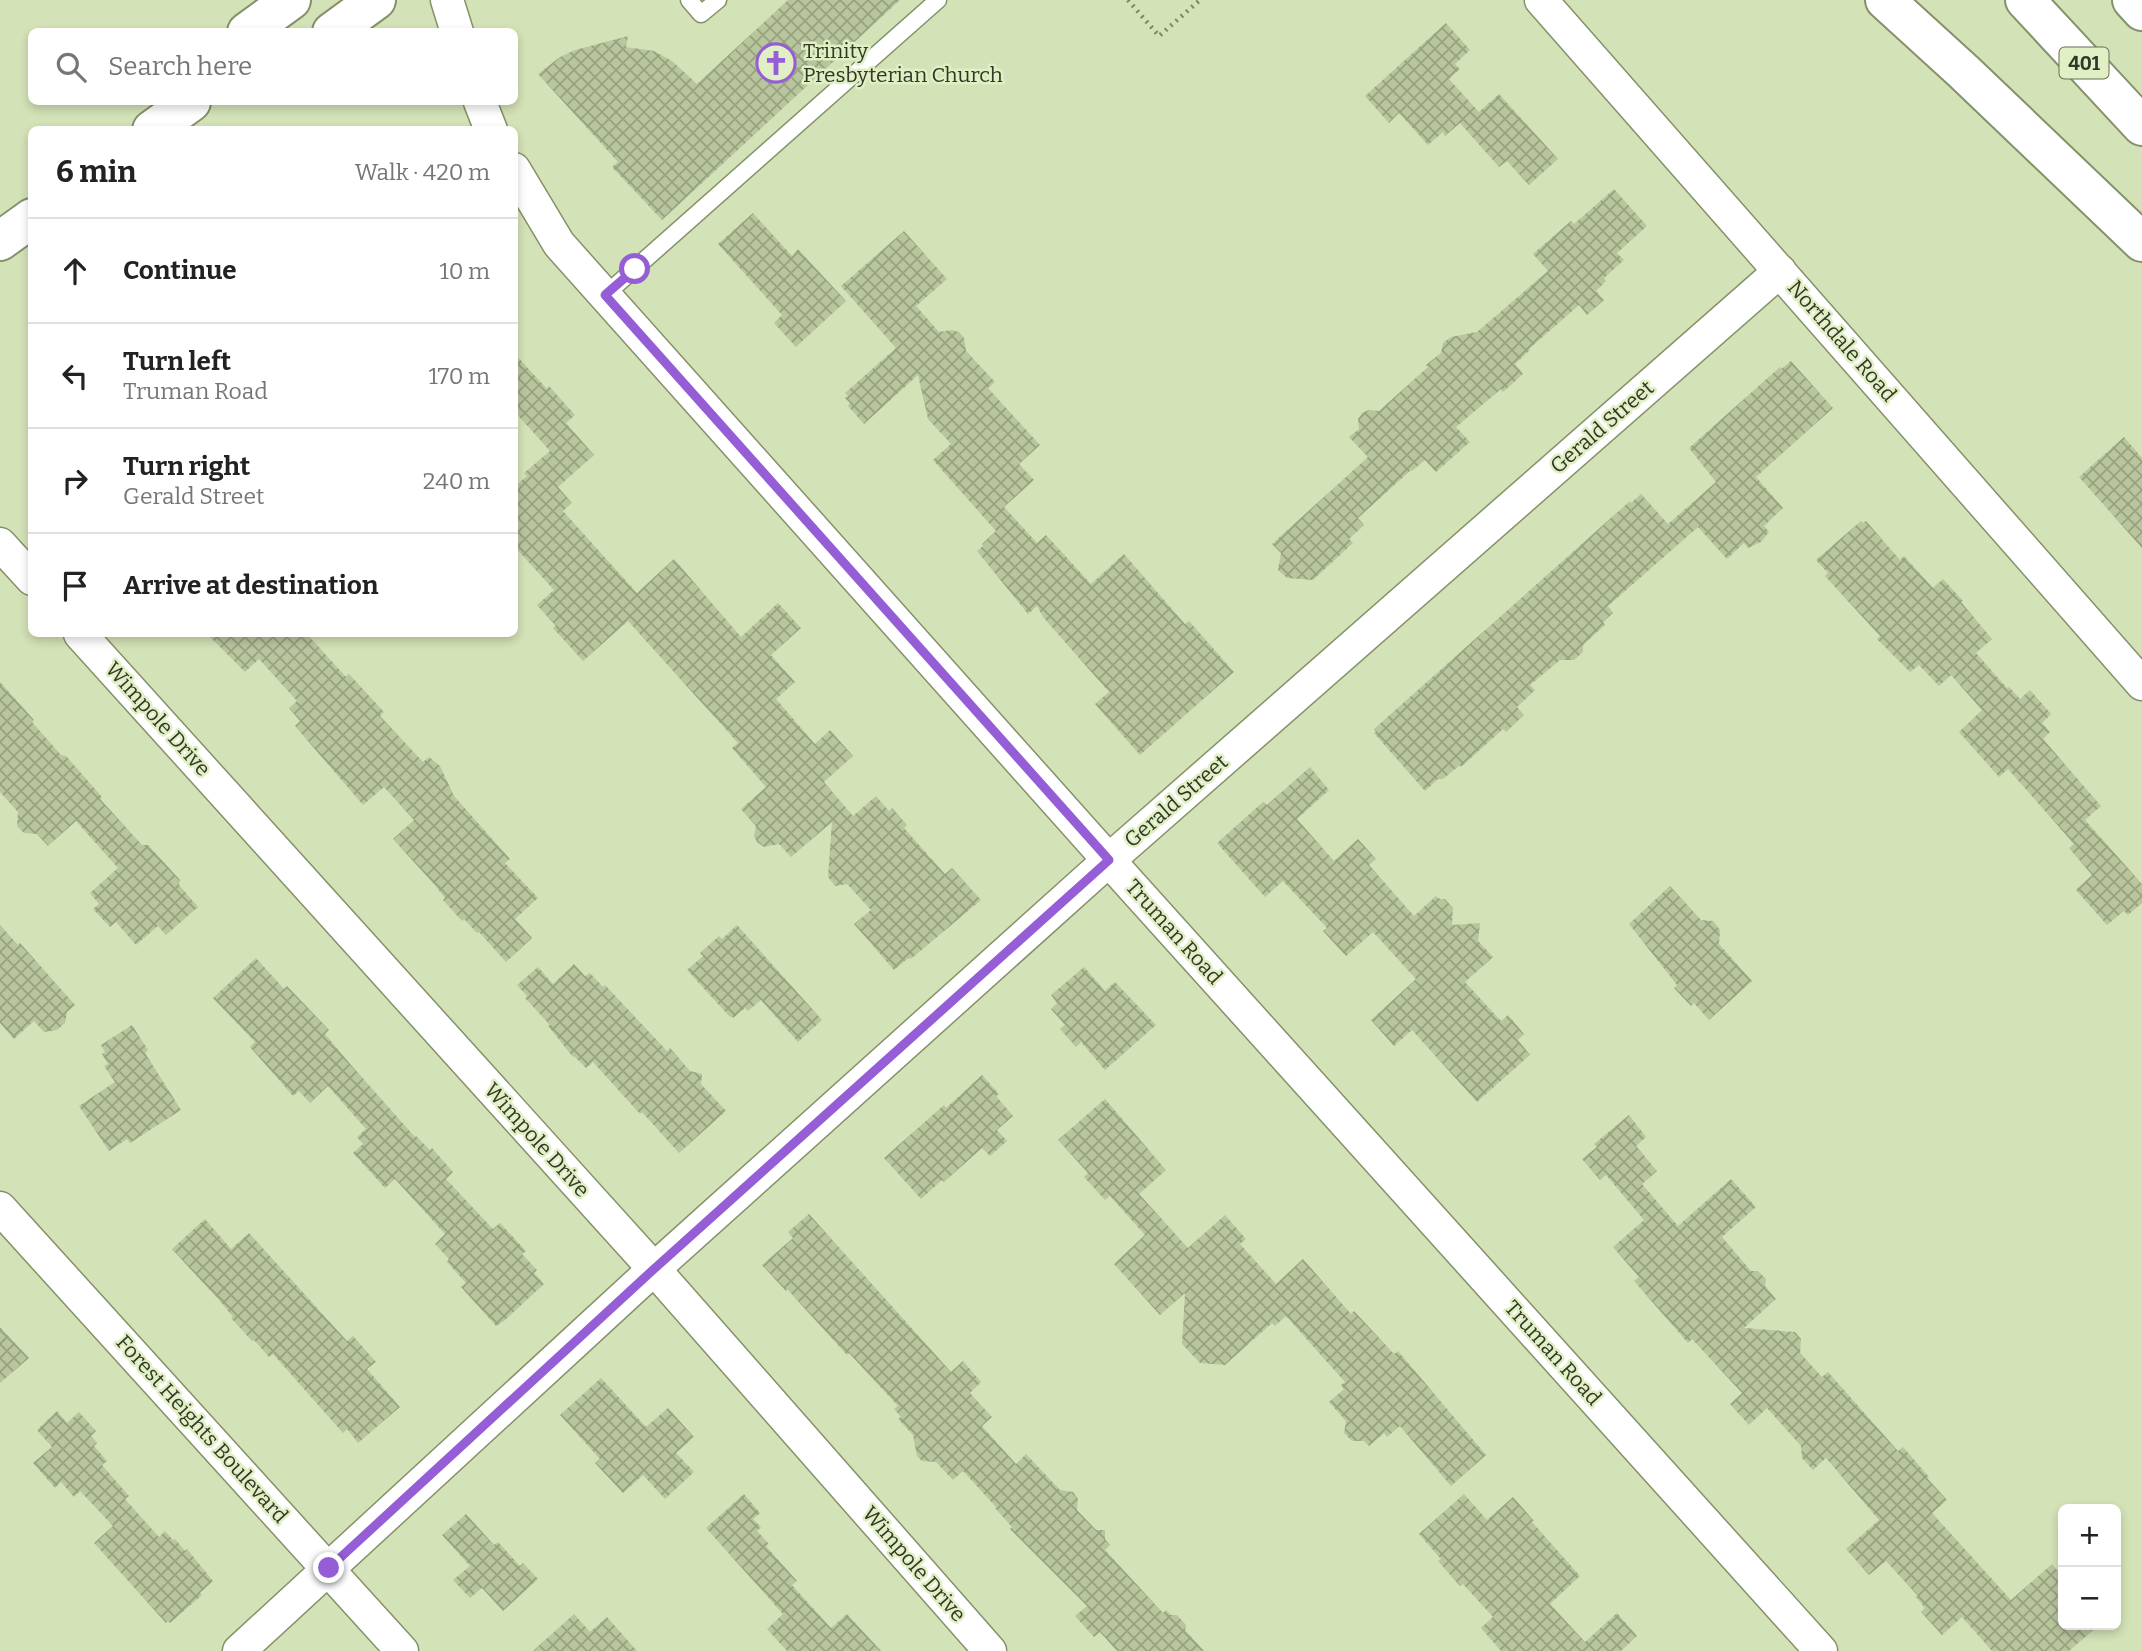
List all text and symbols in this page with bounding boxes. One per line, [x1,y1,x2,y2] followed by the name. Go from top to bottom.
[28,28,518,105] search box
[803,38,1003,88] place label: Trinity Presbyterian Church
[755,42,797,84] church icon: Trinity Presbyterian Church
[52,48,90,86] icon: search
[2060,48,2108,78] road number: 401
[108,51,252,82] text: Search here
[56,154,137,190] text: 6 min
[355,158,490,186] text: Walk · 420 m
[56,252,94,290] icon: ahead
[619,253,650,284] route start
[123,255,237,286] text: Continue
[439,257,490,285] text: 10 m
[1782,275,1902,407] street label: Northdale Road
[123,346,231,377] text: Turn left
[56,357,94,395] icon: left
[428,362,490,390] text: 170 m
[1545,375,1660,479] street label: Gerald Street
[123,377,268,405] text: Truman Road
[123,451,250,482] text: Turn right
[56,462,94,500] icon: right
[423,467,490,495] text: 240 m
[123,482,264,510] text: Gerald Street
[56,567,94,605] icon: arrive
[123,570,378,601] text: Arrive at destination
[100,656,216,782] street label: Wimpole Drive
[1119,749,1234,853] street label: Gerald Street
[1120,874,1228,990] street label: Truman Road
[479,1077,595,1203] street label: Wimpole Drive
[1499,1295,1607,1411] street label: Truman Road
[111,1330,293,1528] street label: Forest Heights Boulevard
[857,1501,971,1627] street label: Wimpole Drive
[2058,1504,2121,1630] map controls
[2058,1504,2121,1567] button: +
[313,1552,344,1583] route end
[2058,1567,2121,1630] button: −

